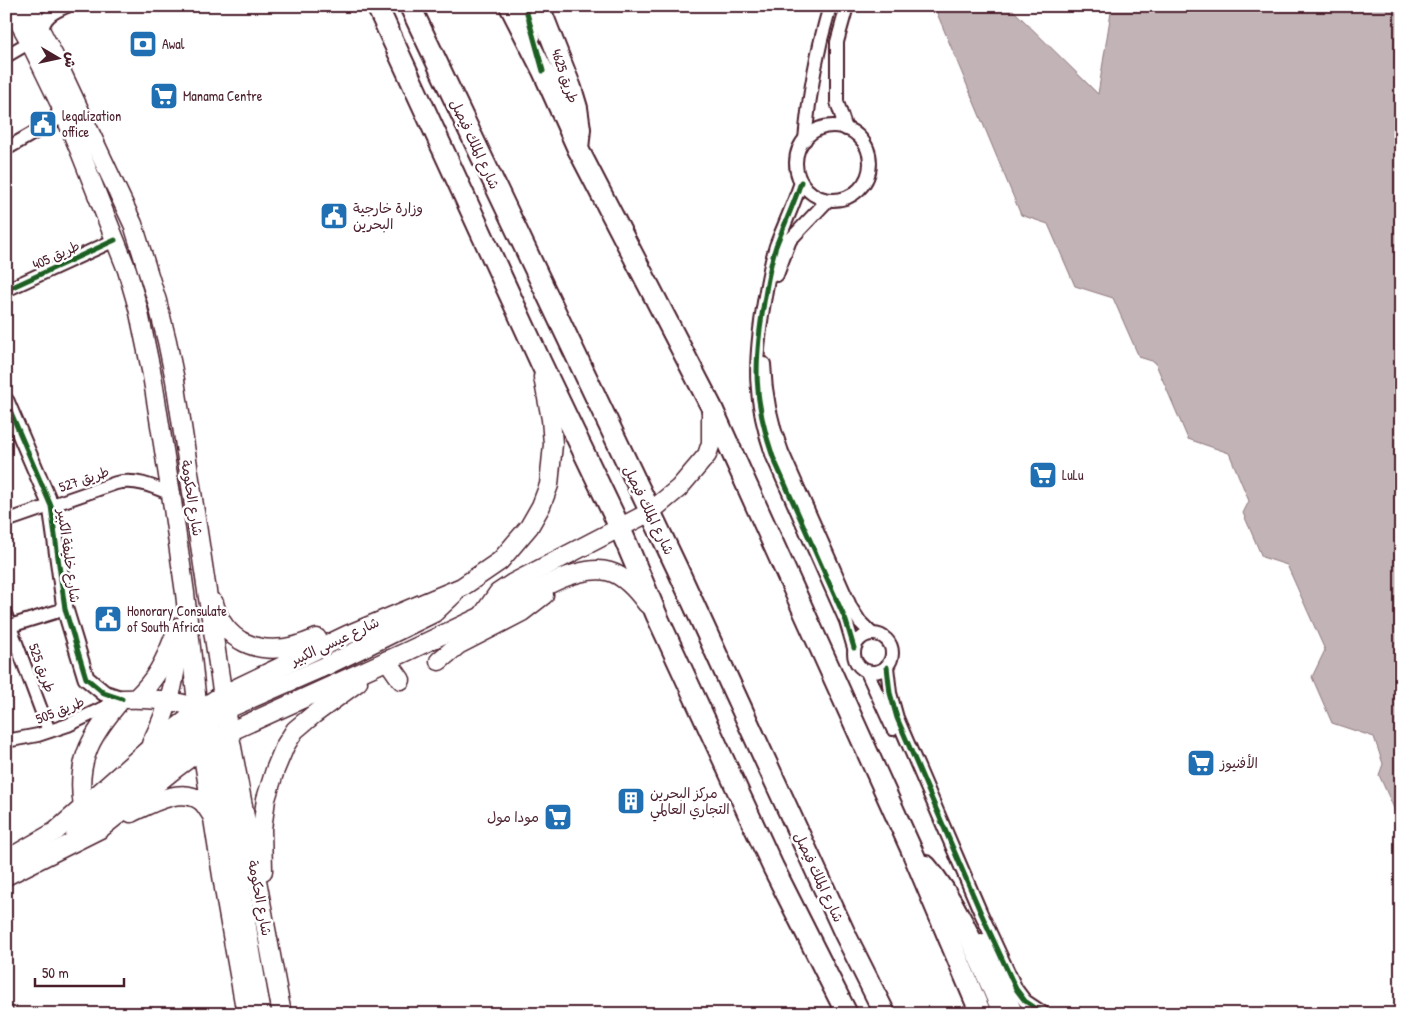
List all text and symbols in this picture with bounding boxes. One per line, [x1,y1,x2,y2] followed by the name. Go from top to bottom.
[128,29,158,59] bank icon: Awal
[32,32,82,82] north arrow
[162,34,185,53] place label: Awal
[547,46,584,105] street label: طريق 4625
[61,51,82,69] text: ش
[149,81,179,111] supermarket icon: Manama Centre
[183,86,263,105] place label: Manama Centre
[445,96,505,192] street label: شارع الملك فيصل
[62,106,121,141] place label: legalization office
[28,109,58,139] public building icon: legalization office
[353,198,423,233] place label: وزارة خارجية البحرين
[319,201,349,231] public building icon: وزارة خارجية البحرين
[29,235,82,274] street label: طريق 405
[176,458,208,538] street label: شارع الحكومة
[1028,460,1058,490] supermarket icon: LuLu
[56,461,112,496] street label: طريق 527
[619,462,679,558] street label: شارع الملك فيصل
[1062,465,1084,484] place label: LuLu
[52,507,85,604] street label: شارع خليفة الكبير
[127,601,227,636] place label: Honorary Consulate of South Africa
[93,604,123,634] public building icon: Honorary Consulate of South Africa
[287,612,383,671] street label: شارع عيسى الكبير
[25,641,60,695] street label: طريق 525
[33,691,87,728] street label: طريق 505
[1186,748,1216,778] supermarket icon: الأفنيوز
[1219,753,1258,772] place label: الأفنيوز
[650,783,730,822] place label: مركز البحرين التجاري العالمي
[616,786,646,816] building icon: مركز البحرين التجاري العالمي
[543,802,573,832] supermarket icon: مودا مول
[487,807,539,826] place label: مودا مول
[789,829,849,925] street label: شارع الملك فيصل
[243,858,277,938] street label: شارع الحكومة
[35,955,124,987] scale bar
[42,962,69,983] text: 50 m

